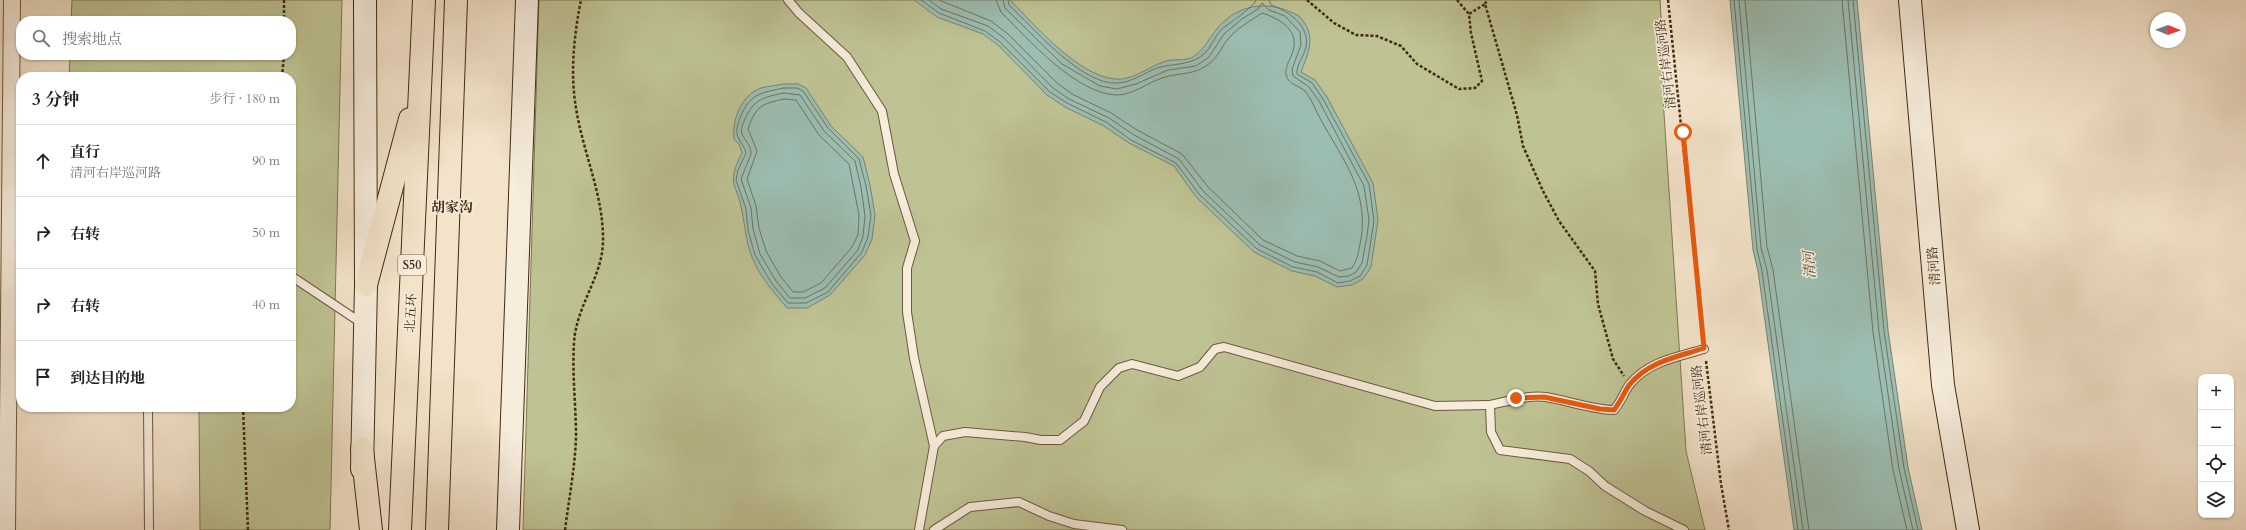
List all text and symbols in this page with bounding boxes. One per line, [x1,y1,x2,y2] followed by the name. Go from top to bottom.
[2150,12,2186,48] north arrow
[16,16,296,60] search box
[1652,18,1680,110] street label: 清河右岸巡河路
[30,27,52,49] icon: search
[62,29,122,49] text: 搜索地点
[32,88,79,111] text: 3 分钟
[209,90,280,108] text: 步行 · 180 m
[1674,123,1692,141] route start
[70,142,100,162] text: 直行
[32,150,54,172] icon: ahead
[252,152,280,170] text: 90 m
[70,164,161,182] text: 清河右岸巡河路
[431,198,473,217] district label: 胡家沟
[32,222,54,244] icon: right
[70,224,100,244] text: 右转
[252,224,280,242] text: 50 m
[1923,246,1945,286] street label: 清河路
[1799,247,1820,280] water label: 清河
[398,255,426,275] road number: S50
[401,293,421,333] street label: 北五环
[32,294,54,316] icon: right
[70,296,100,316] text: 右转
[252,296,280,314] text: 40 m
[1688,364,1716,456] street label: 清河右岸巡河路
[32,366,54,388] icon: arrive
[70,368,145,388] text: 到达目的地
[2198,374,2234,518] map controls
[2198,374,2234,410] button: +
[1507,389,1525,407] route end
[2198,410,2234,446] button: −
[2198,446,2234,482] button: locate
[2198,482,2234,518] button: layers

